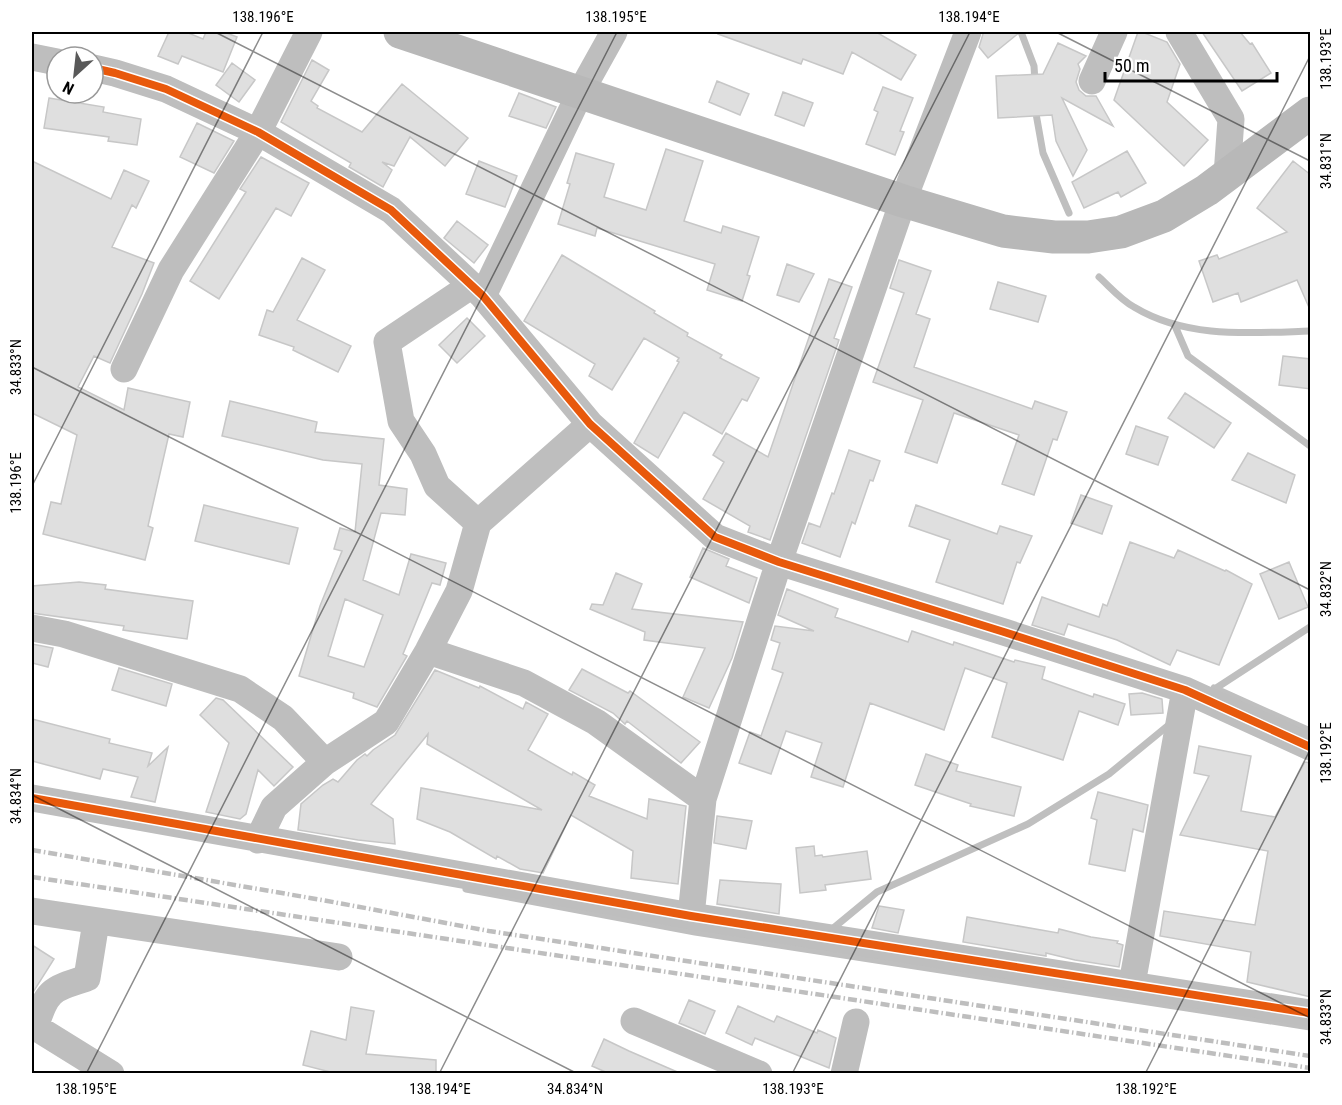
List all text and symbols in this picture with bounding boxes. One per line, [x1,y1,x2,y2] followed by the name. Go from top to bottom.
[232,8,294,26] text: 138.196°E
[585,8,647,26] text: 138.195°E
[938,8,1000,26] text: 138.194°E
[1317,28,1335,90] text: 138.193°E
[45,45,105,105] north arrow
[1105,45,1278,83] scale bar
[1114,55,1149,76] text: 50 m
[60,77,77,99] text: N
[1317,133,1335,189] text: 34.831°N
[7,339,25,395] text: 34.833°N
[7,452,25,514] text: 138.196°E
[1317,561,1335,617] text: 34.832°N
[1317,722,1335,784] text: 138.192°E
[7,768,25,824] text: 34.834°N
[1317,989,1335,1045] text: 34.833°N
[55,1080,117,1098] text: 138.195°E
[409,1080,471,1098] text: 138.194°E
[547,1080,603,1098] text: 34.834°N
[762,1080,824,1098] text: 138.193°E
[1115,1080,1177,1098] text: 138.192°E

